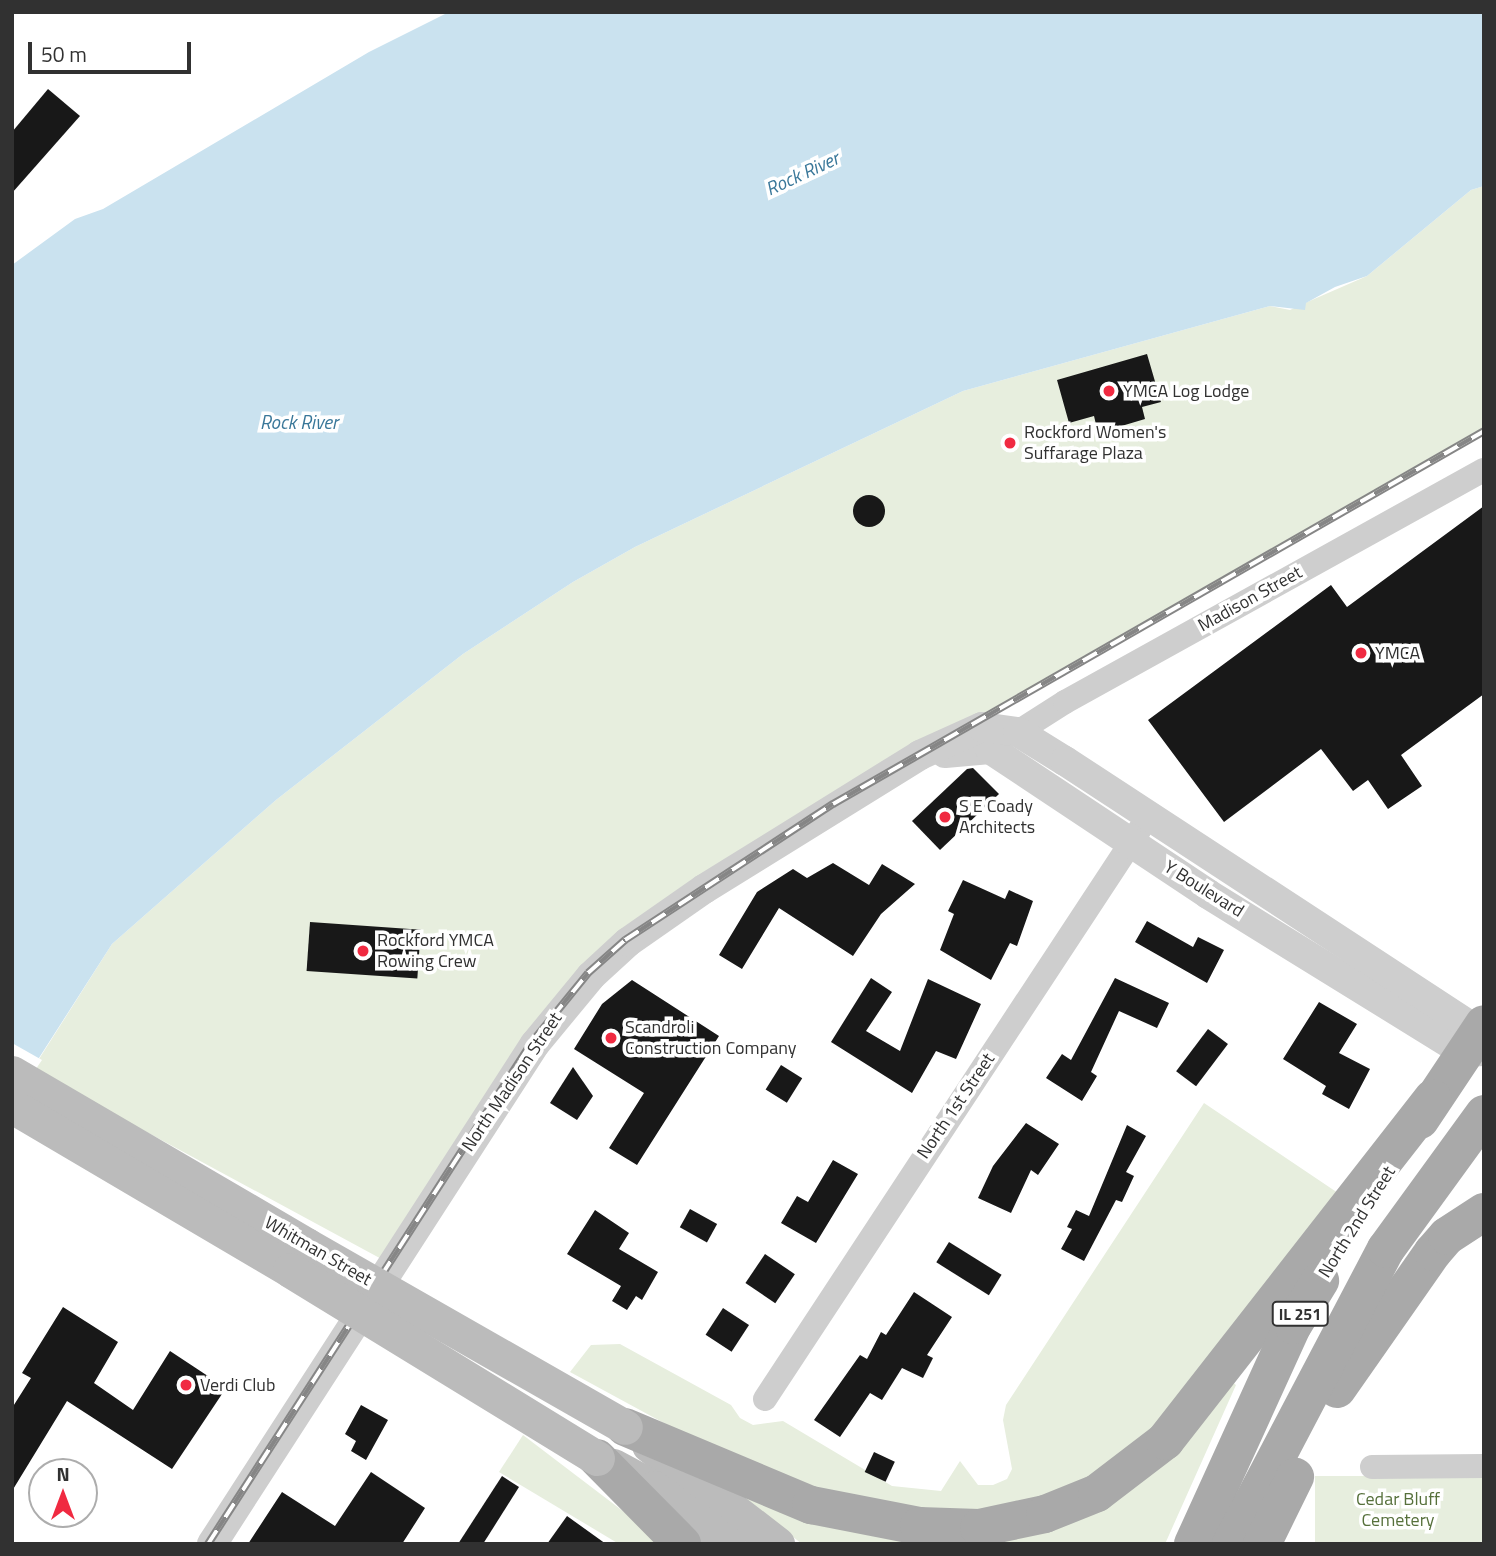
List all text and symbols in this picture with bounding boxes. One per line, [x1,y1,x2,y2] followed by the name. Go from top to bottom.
[32,28,194,72] scale bar
[41,38,87,70] text: 50 m
[762,146,842,200] water label: Rock River
[1123,380,1249,402] place label: YMCA Log Lodge
[1101,383,1117,399] marker: YMCA Log Lodge
[260,411,338,433] water label: Rock River
[1024,422,1166,464] place label: Rockford Women's Suffarage Plaza
[1002,435,1018,451] marker: Rockford Women's Suffarage Plaza
[1194,562,1306,636] street label: Madison Street
[1375,642,1420,664] place label: YMCA
[1353,645,1369,661] marker: YMCA
[959,796,1035,838] place label: S E Coady Architects
[937,809,953,825] marker: S E Coady Architects
[1160,856,1248,922] street label: Y Boulevard
[377,930,494,972] place label: Rockford YMCA Rowing Crew
[355,943,371,959] marker: Rockford YMCA Rowing Crew
[457,1008,567,1156] street label: North Madison Street
[625,1017,796,1060] place label: Scandroli Construction Company
[603,1030,619,1046] marker: Scandroli Construction Company
[913,1049,999,1163] street label: North 1st Street
[1314,1162,1400,1282] street label: North 2nd Street
[261,1212,375,1290] street label: Whitman Street
[1270,1302,1330,1326] road number: IL 251
[200,1374,275,1396] place label: Verdi Club
[178,1377,194,1393] marker: Verdi Club
[28,1458,98,1528] north arrow
[56,1459,70,1488] text: N
[1356,1489,1440,1532] park label: Cedar Bluff Cemetery

